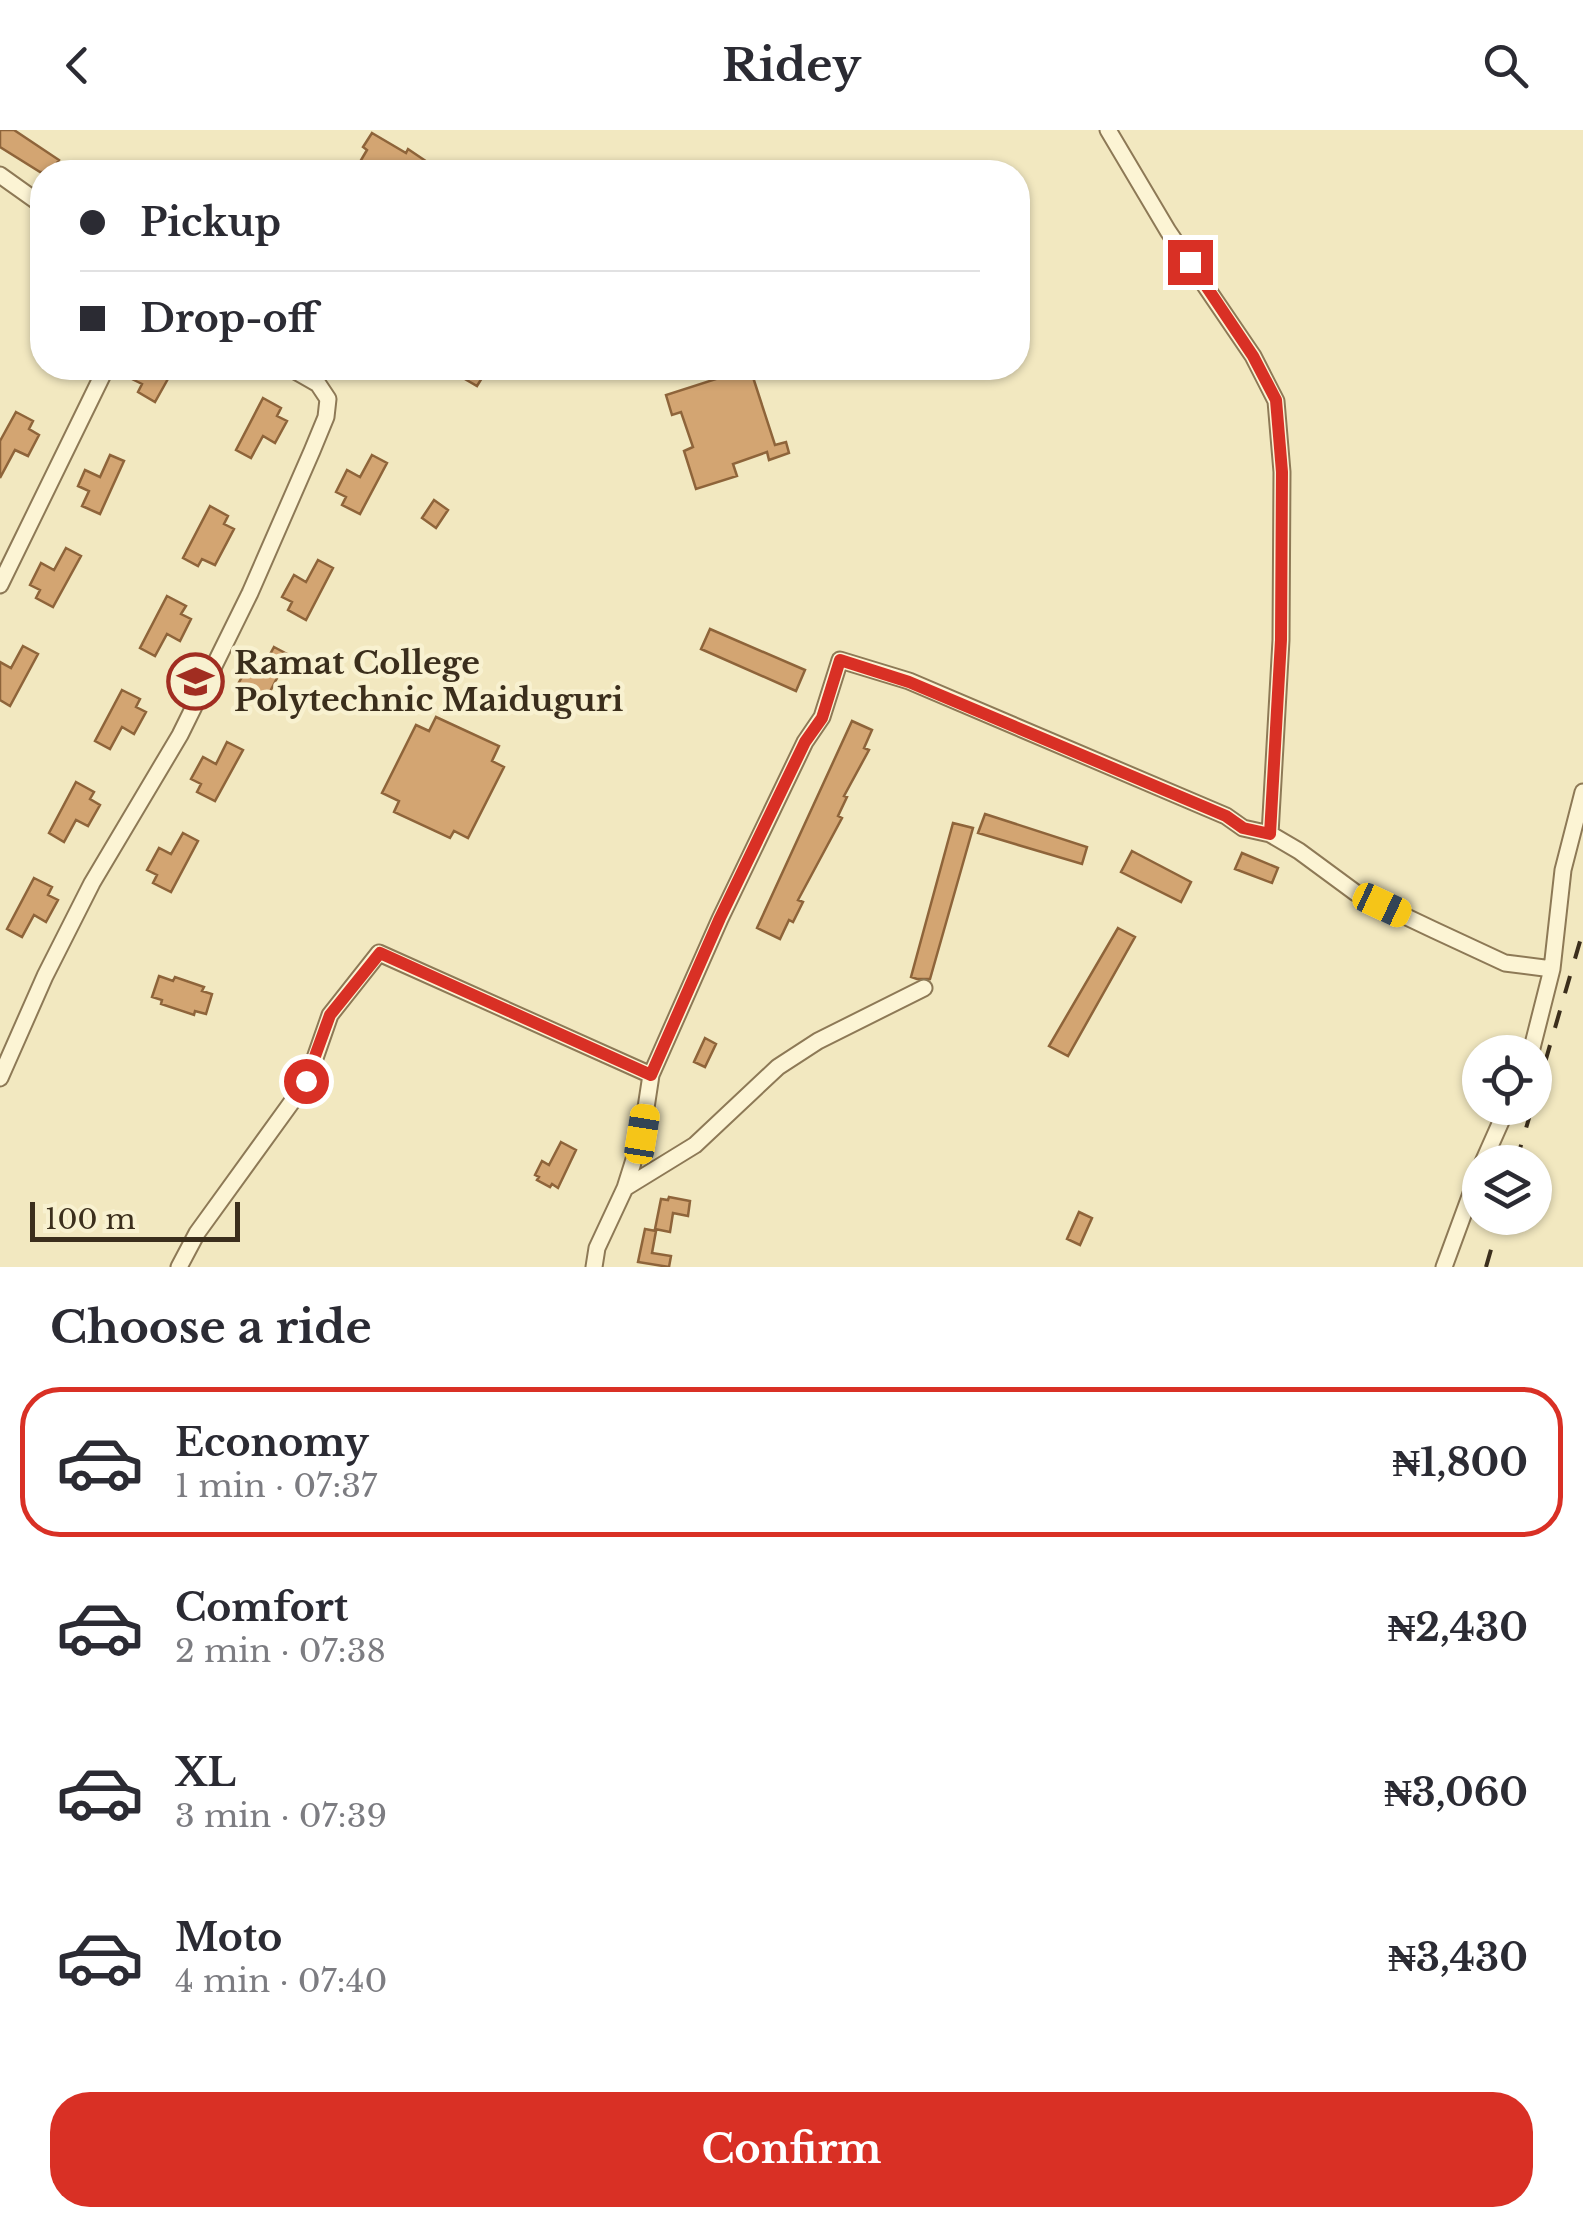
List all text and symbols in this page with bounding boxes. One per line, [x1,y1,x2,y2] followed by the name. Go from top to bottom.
[722,37,861,93] text: Ridey
[50,38,105,93] icon: back
[1478,38,1533,93] icon: search
[140,199,281,246] text: Pickup
[1168,240,1213,285] route end
[140,295,317,342] text: Drop-off
[234,643,624,720] place label: Ramat College Polytechnic Maiduguri
[165,651,225,711] school or university icon: Ramat College Polytechnic Maiduguri
[1348,879,1416,931] car
[1462,1035,1552,1235] map controls
[1462,1035,1552,1125] button: locate
[284,1059,329,1104] route start
[622,1102,662,1166] car
[1462,1145,1552,1235] button: layers
[30,1197,240,1242] scale bar
[45,1202,136,1237] text: 100 m
[50,1299,372,1355] text: Choose a ride
[55,1417,145,1507] icon: car
[175,1419,369,1466] text: Economy
[1393,1439,1528,1486] text: ₦1,800
[175,1466,377,1506] text: 1 min · 07:37
[55,1582,145,1672] icon: car
[175,1584,348,1631] text: Comfort
[1388,1604,1528,1651] text: ₦2,430
[175,1631,386,1671] text: 2 min · 07:38
[55,1747,145,1837] icon: car
[175,1749,236,1796] text: XL
[1384,1769,1528,1816] text: ₦3,060
[175,1796,387,1836] text: 3 min · 07:39
[55,1912,145,2002] icon: car
[175,1914,282,1961] text: Moto
[1388,1934,1528,1981] text: ₦3,430
[175,1961,387,2001] text: 4 min · 07:40
[50,2092,1533,2207] button: Confirm

